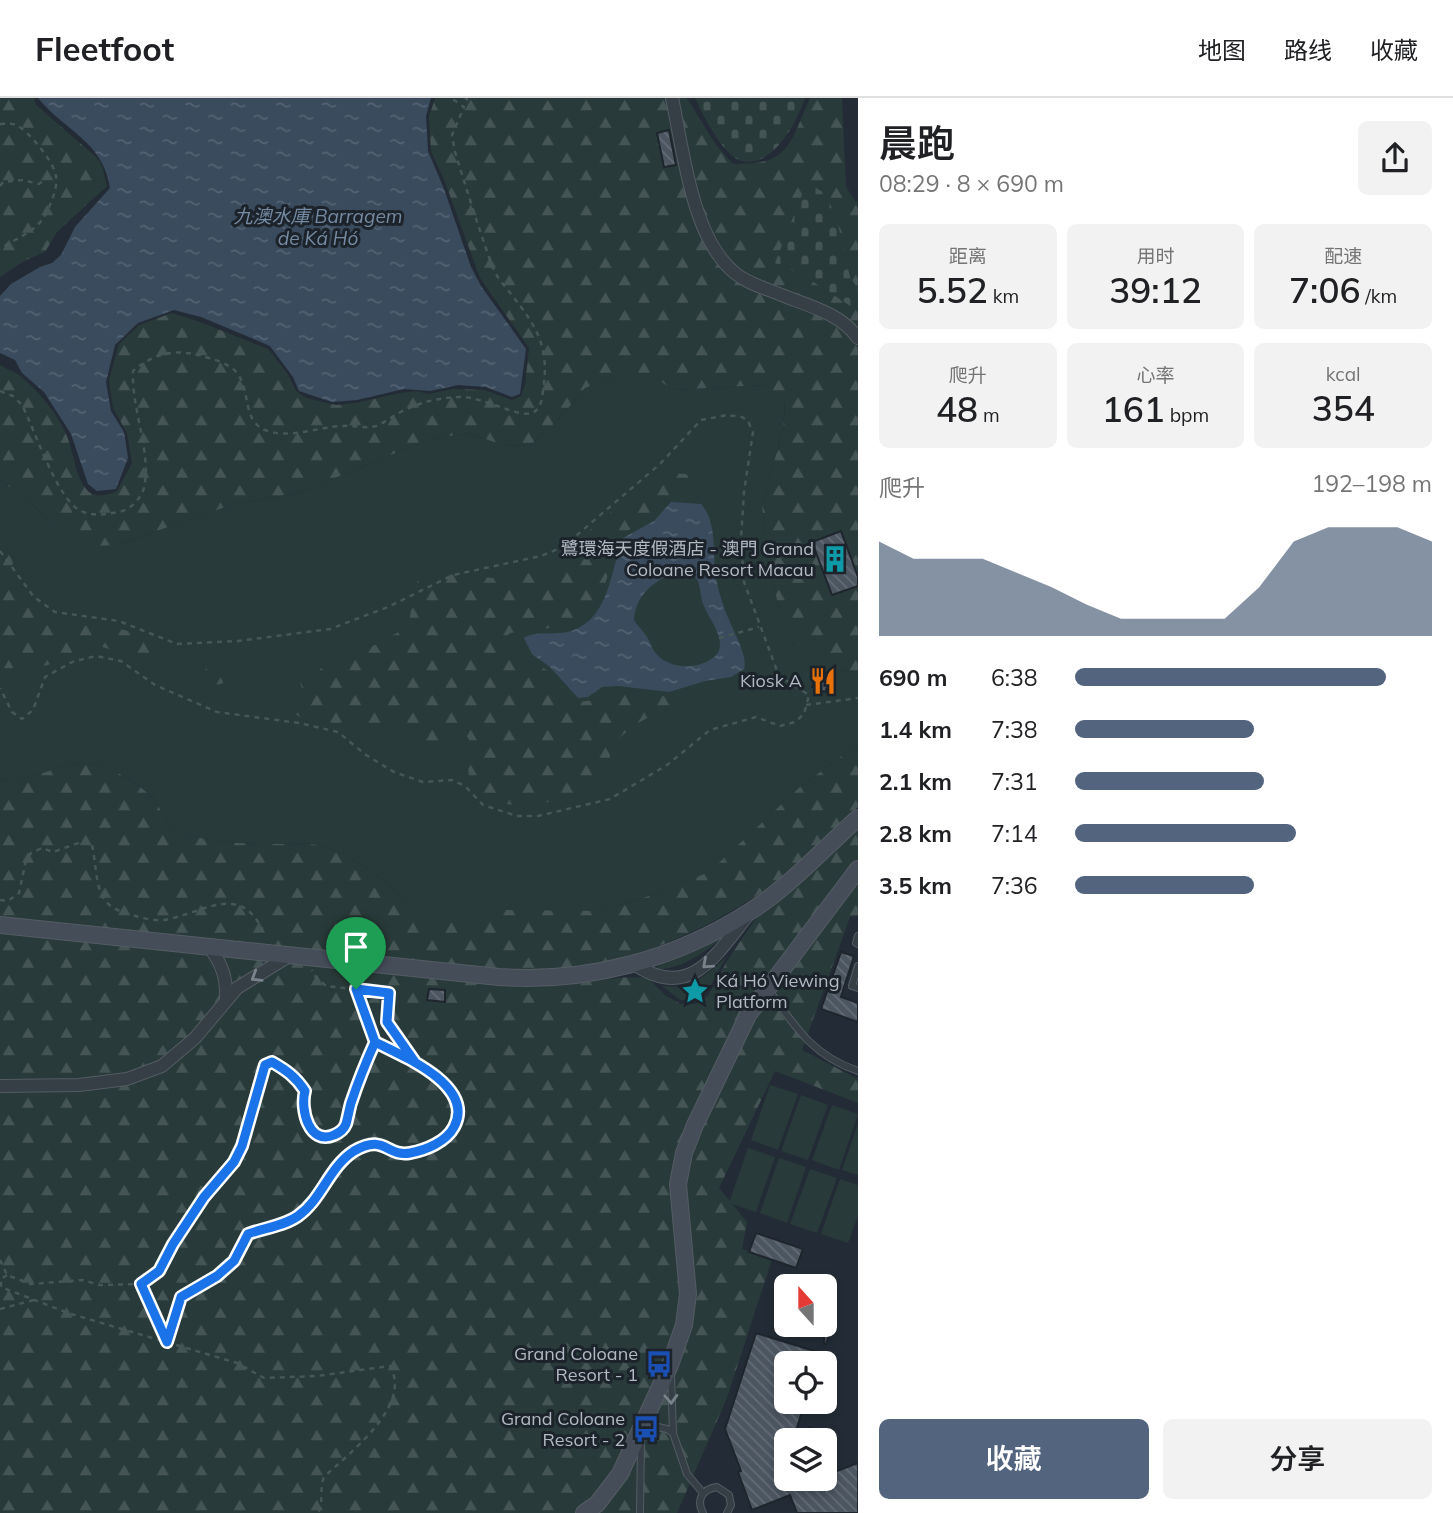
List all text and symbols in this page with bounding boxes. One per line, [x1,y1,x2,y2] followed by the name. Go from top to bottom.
[35,28,174,69] text: Fleetfoot
[1198,35,1246,65] text: 地图
[1284,35,1332,65] text: 路线
[1370,35,1418,65] text: 收藏
[879,119,955,167] text: 晨跑
[1358,121,1432,195] button: share
[879,169,1064,198] text: 08:29 · 8 × 690 m
[234,204,402,250] water label: 九澳水庫 Barragem de Ká Hó
[949,244,987,268] text: 距离
[1136,244,1175,268] text: 用时
[1324,244,1362,268] text: 配速
[916,268,988,312] text: 5.52
[1109,268,1202,312] text: 39:12
[1289,268,1360,312] text: 7:06
[988,284,1019,308] text: km
[1360,284,1397,308] text: /km
[1326,362,1361,386] text: kcal
[949,363,987,387] text: 爬升
[1136,363,1175,387] text: 心率
[1312,386,1375,430] text: 354
[936,387,978,431] text: 48
[1102,387,1165,431] text: 161
[978,403,1000,427] text: m
[1165,403,1209,427] text: bpm
[1311,469,1432,498] text: 192–198 m
[879,473,925,502] text: 爬升
[560,537,814,581] place label: 鷺環海天度假酒店 - 澳門 Grand Coloane Resort Macau
[820,544,850,574] building icon: 鷺環海天度假酒店 - 澳門 Grand Coloane Resort Macau
[879,663,947,692] text: 690 m
[991,663,1038,692] text: 6:38
[808,666,838,696] restaurant icon: Kiosk A
[740,669,802,692] place label: Kiosk A
[879,715,952,744] text: 1.4 km
[991,715,1038,744] text: 7:38
[879,767,952,796] text: 2.1 km
[991,767,1038,796] text: 7:31
[879,819,952,848] text: 2.8 km
[991,819,1038,848] text: 7:14
[879,871,952,900] text: 3.5 km
[991,871,1038,900] text: 7:36
[326,917,386,989] pin
[337,928,375,966] icon: arrive
[702,956,715,968] one-way arrow
[250,968,263,981] one-way arrow
[716,969,840,1013] place label: Ká Hó Viewing Platform
[680,976,710,1006] place icon: Ká Hó Viewing Platform
[774,1274,836,1337] north arrow
[774,1274,837,1491] map controls
[514,1342,638,1386] place label: Grand Coloane Resort - 1
[644,1349,674,1379] bus stop icon: Grand Coloane Resort - 1
[774,1351,837,1414] button: locate
[664,1394,679,1405] one-way arrow
[501,1407,625,1451] place label: Grand Coloane Resort - 2
[631,1414,661,1444] bus stop icon: Grand Coloane Resort - 2
[879,1419,1149,1499] button: 收藏
[1163,1419,1432,1499] button: 分享
[774,1428,837,1491] button: layers

